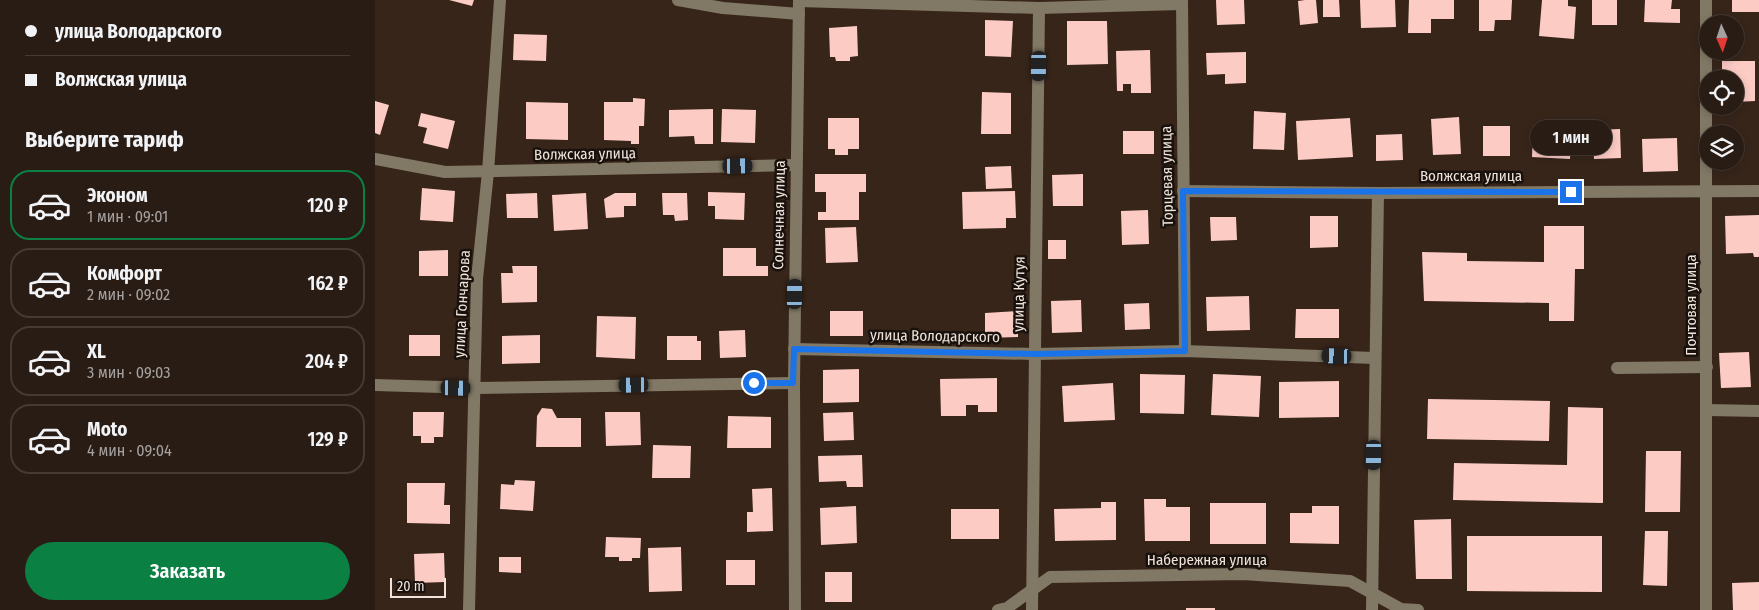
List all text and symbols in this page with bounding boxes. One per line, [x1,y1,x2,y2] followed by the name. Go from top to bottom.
[1699,15,1744,60] north arrow
[1699,15,1744,170] map controls
[55,20,222,43] text: улица Володарского
[1031,51,1046,81] car
[55,68,187,91] text: Волжская улица
[1699,70,1744,115] button: locate
[1530,120,1612,154] callout: 1 мин
[1699,125,1744,170] button: layers
[25,126,184,153] text: Выберите тариф
[1157,126,1177,226] street label: Торцевая улица
[1552,128,1590,147] text: 1 мин
[534,144,636,164] street label: Волжская улица
[722,158,753,174] car
[769,160,789,270] street label: Солнечная улица
[1420,167,1522,185] street label: Волжская улица
[1560,181,1582,203] route end
[27,183,72,228] icon: car
[87,184,148,207] text: Эконом
[307,194,348,217] text: 120 ₽
[87,207,168,226] text: 1 мин · 09:01
[450,250,474,358] street label: улица Гончарова
[1682,254,1700,356] street label: Почтовая улица
[1009,256,1029,332] street label: улица Кутуя
[27,261,72,306] icon: car
[87,262,162,285] text: Комфорт
[308,272,348,295] text: 162 ₽
[787,279,802,309] car
[87,285,170,304] text: 2 мин · 09:02
[870,326,1000,346] street label: улица Володарского
[27,339,72,384] icon: car
[87,340,106,363] text: XL
[1321,348,1352,364] car
[305,350,348,373] text: 204 ₽
[87,363,171,382] text: 3 мин · 09:03
[743,372,765,394] route start
[618,377,649,393] car
[440,380,471,396] car
[27,417,72,462] icon: car
[87,418,127,441] text: Moto
[308,428,348,451] text: 129 ₽
[1366,440,1381,470] car
[87,441,172,460] text: 4 мин · 09:04
[25,542,350,600] button: Заказать
[1147,551,1267,569] street label: Набережная улица
[390,575,446,598] scale bar
[397,578,425,595] text: 20 m

